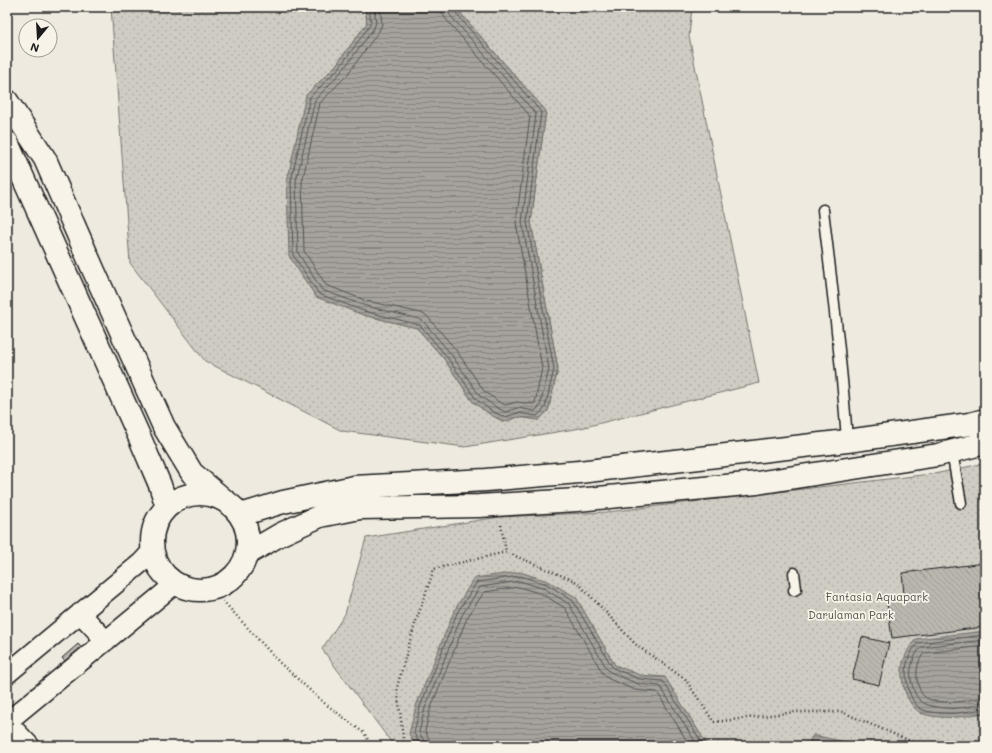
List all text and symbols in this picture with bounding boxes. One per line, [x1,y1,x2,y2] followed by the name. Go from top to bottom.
[18,18,58,58] north arrow
[28,40,41,56] text: N
[826,589,928,604] park label: Fantasia Aquapark
[808,607,894,622] park label: Darulaman Park

